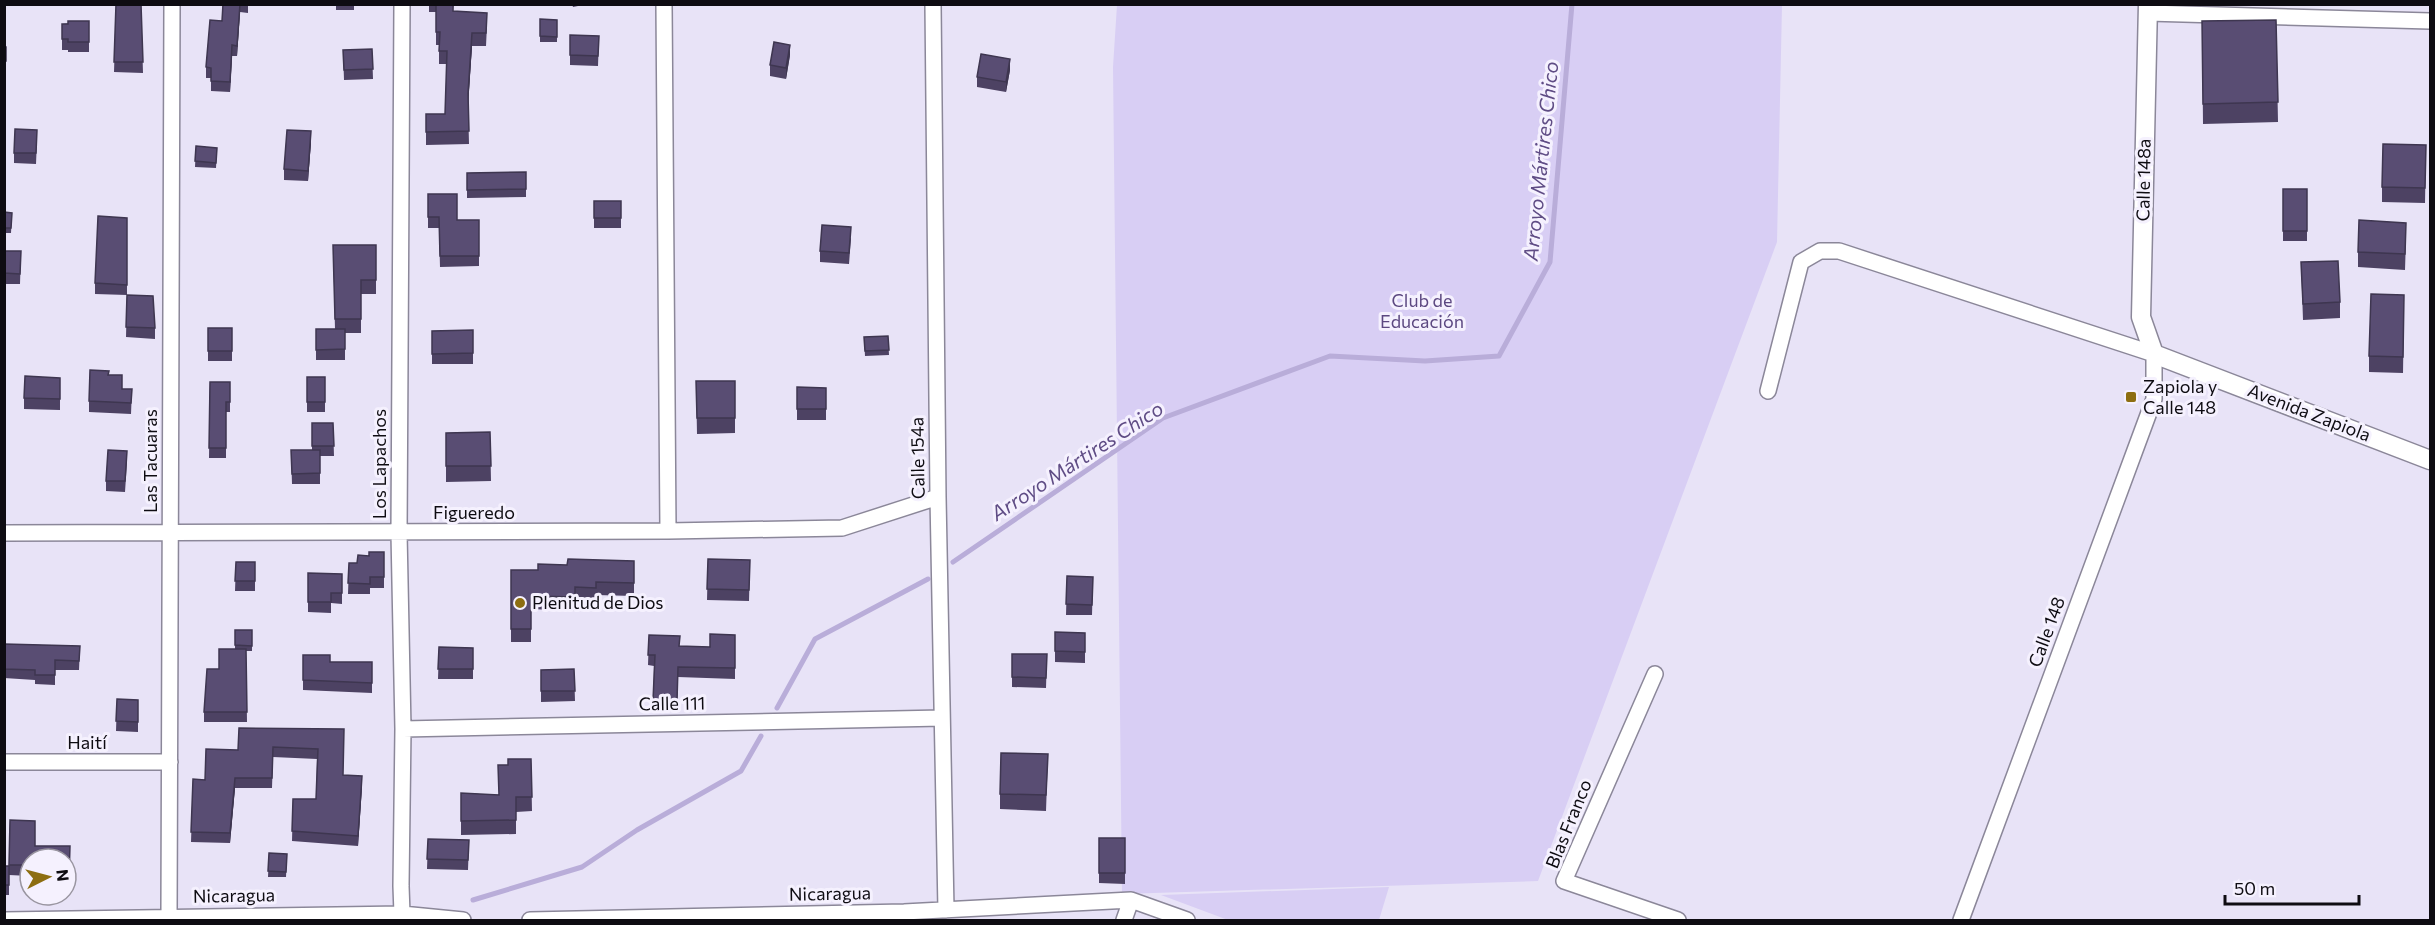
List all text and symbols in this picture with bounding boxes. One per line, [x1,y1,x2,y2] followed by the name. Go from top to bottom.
[1517,60,1562,263] water label: Arroyo Mártires Chico
[2131,138,2155,222] street label: Calle 148a
[1380,289,1464,332] park label: Club de Educación
[2143,375,2217,418] place label: Zapiola y Calle 148
[2245,379,2374,446] street label: Avenida Zapiola
[2124,390,2138,404] marker: Zapiola y Calle 148
[985,395,1167,525] water label: Arroyo Mártires Chico
[139,409,161,513] street label: Las Tacuaras
[368,409,390,519] street label: Los Lapachos
[905,417,929,499] street label: Calle 154a
[433,501,515,523] street label: Figueredo
[532,591,664,613] place label: Plenitud de Dios
[2023,593,2069,670] street label: Calle 148
[513,596,527,610] marker: Plenitud de Dios
[638,691,706,715] street label: Calle 111
[67,731,108,753] street label: Haití
[1540,776,1596,871] street label: Blas Franco
[18,847,78,907] north arrow
[53,868,73,882] text: N
[2225,868,2358,906] scale bar
[2234,877,2275,899] text: 50 m
[789,881,871,905] street label: Nicaragua
[193,883,275,907] street label: Nicaragua

